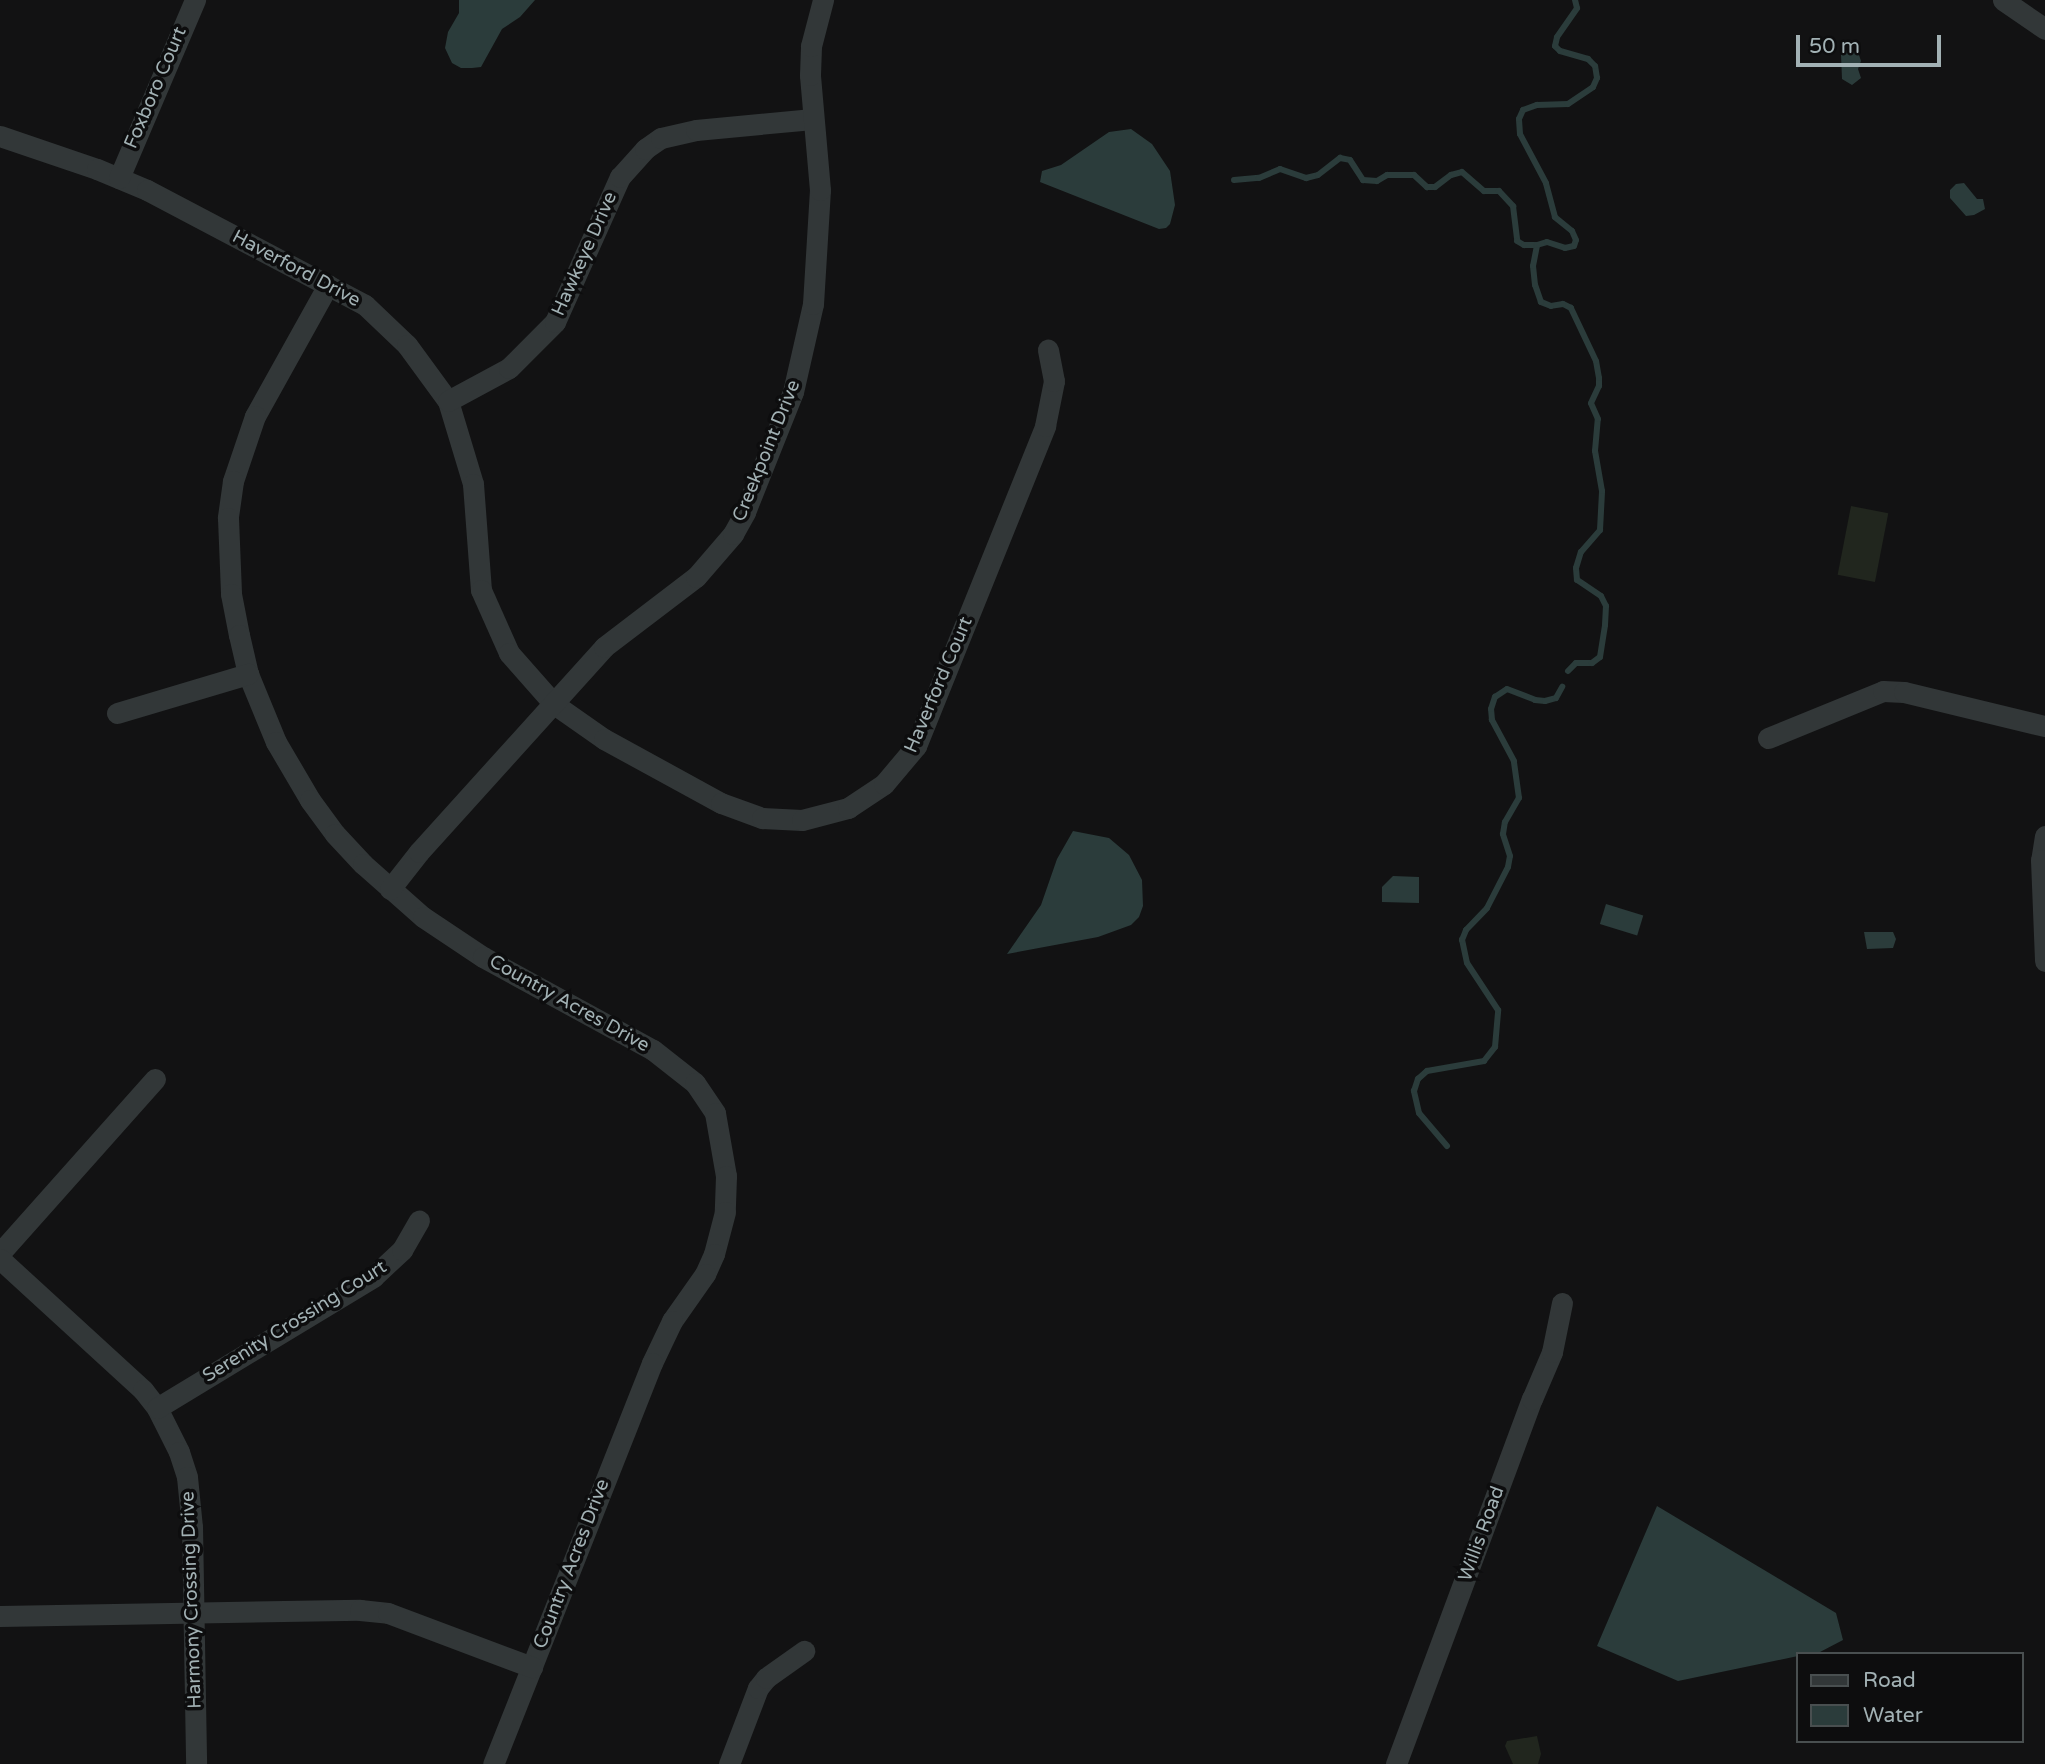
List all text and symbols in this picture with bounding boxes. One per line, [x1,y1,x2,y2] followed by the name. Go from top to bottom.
[1800,21,1945,65] scale bar
[120,24,192,152] street label: Foxboro Court
[1809,34,1860,59] text: 50 m
[547,188,623,320] street label: Hawkeye Drive
[228,226,364,312] street label: Haverford Drive
[728,377,806,525] street label: Creekpoint Drive
[900,614,978,756] street label: Haverford Court
[485,950,653,1058] street label: Country Acres Drive
[199,1256,391,1388] street label: Serenity Crossing Court
[529,1476,615,1652] street label: Country Acres Drive
[1454,1483,1510,1585] street label: Willis Road
[177,1491,207,1709] street label: Harmony Crossing Drive
[1797,1652,2024,1743] legend
[1863,1668,1916,1693] text: Road
[1863,1703,1923,1728] text: Water

